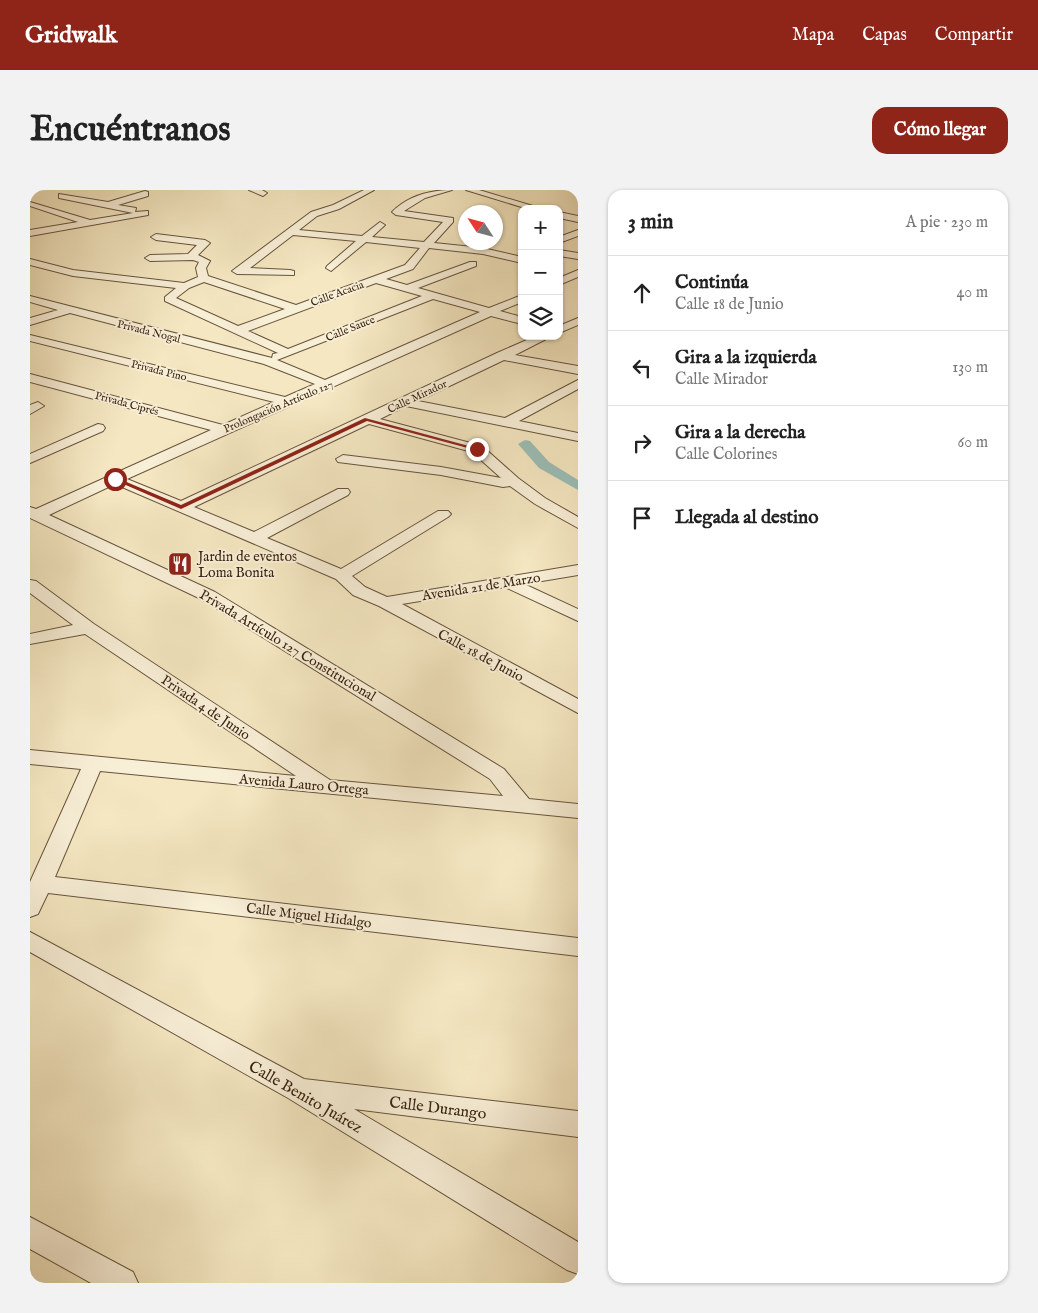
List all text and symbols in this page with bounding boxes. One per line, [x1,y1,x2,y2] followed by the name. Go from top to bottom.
[25,20,117,51] text: Gridwalk
[792,24,834,47] text: Mapa
[862,24,907,47] text: Capas
[935,24,1013,47] text: Compartir
[872,107,1008,154] button: Cómo llegar
[30,108,230,153] text: Encuéntranos
[458,205,503,250] north arrow
[518,205,563,340] map controls
[518,205,563,250] button: +
[628,209,673,236] text: 3 min
[906,213,988,233] text: A pie · 230 m
[518,250,563,295] button: −
[675,271,749,295] text: Continúa
[309,278,366,310] street label: Calle Acacia
[628,279,656,307] icon: ahead
[956,283,988,303] text: 40 m
[518,295,563,340] button: layers
[675,295,784,315] text: Calle 18 de Junio
[324,313,377,345] street label: Calle Sauce
[116,317,182,347] street label: Privada Nogal
[675,346,817,370] text: Gira a la izquierda
[628,354,656,382] icon: left
[129,357,188,385] street label: Privada Pino
[952,358,988,378] text: 130 m
[675,370,768,390] text: Calle Mirador
[385,377,449,417] street label: Calle Mirador
[222,378,335,436] street label: Prolongación Artículo 127
[93,389,160,419] street label: Privada Ciprés
[675,421,805,445] text: Gira a la derecha
[628,429,656,457] icon: right
[958,433,988,453] text: 60 m
[466,438,489,461] route end
[675,445,777,465] text: Calle Colorines
[104,468,127,491] route start
[628,504,656,532] icon: arrive
[675,506,818,530] text: Llegada al destino
[196,548,297,582] place label: Jardin de eventos Loma Bonita
[167,551,193,577] restaurant icon: Jardin de eventos Loma Bonita
[420,569,542,605] street label: Avenida 21 de Marzo
[196,586,379,706] street label: Privada Artículo 127 Constitucional
[434,626,527,686] street label: Calle 18 de Junio
[157,671,254,745] street label: Privada 4 de Junio
[237,770,370,800] street label: Avenida Lauro Ortega
[245,899,373,933] street label: Calle Miguel Hidalgo
[245,1057,365,1138] street label: Calle Benito Juárez
[388,1093,488,1125] street label: Calle Durango

